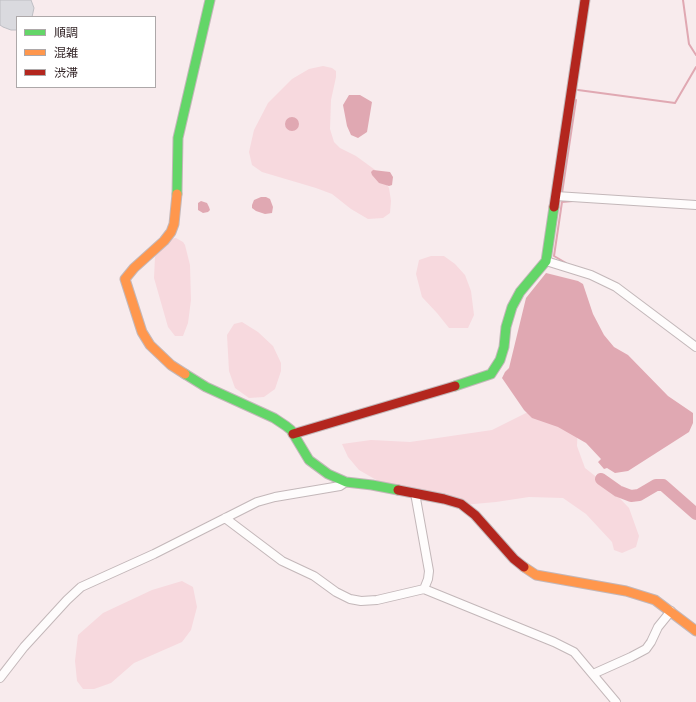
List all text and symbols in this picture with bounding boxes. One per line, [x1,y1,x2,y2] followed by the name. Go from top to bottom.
[16,16,156,88] legend
[54,24,78,41] text: 順調
[54,44,78,61] text: 混雑
[54,64,78,81] text: 渋滞

